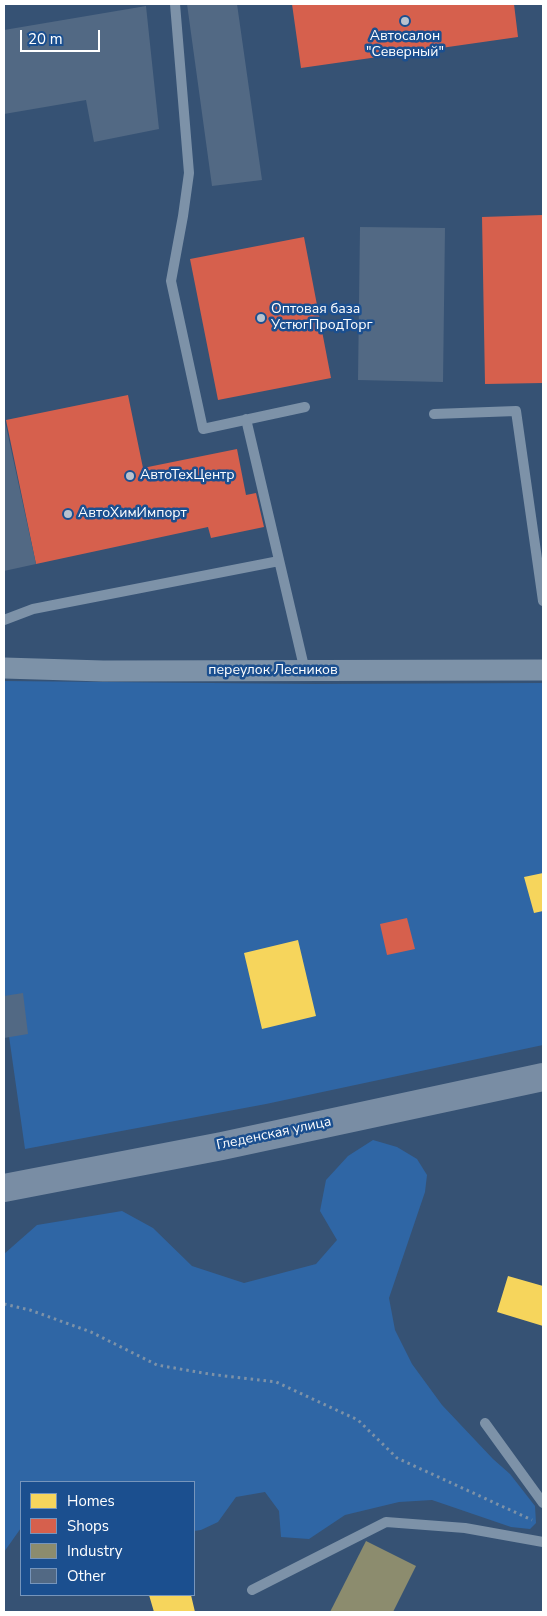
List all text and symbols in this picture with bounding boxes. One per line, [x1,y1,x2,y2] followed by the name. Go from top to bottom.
[399,15,411,27] marker: Автосалон "Северный"
[22,20,102,52] scale bar
[28,29,63,49] text: 20 m
[366,29,444,62] place label: Автосалон "Северный"
[271,302,373,334] place label: Оптовая база УстюгПродТорг
[255,312,267,324] marker: Оптовая база УстюгПродТорг
[140,468,235,484] place label: АвтоТехЦентр
[124,470,136,482] marker: АвтоТехЦентр
[78,506,187,522] place label: АвтоХимИмпорт
[62,508,74,520] marker: АвтоХимИмпорт
[208,663,338,679] street label: переулок Лесников
[215,1114,333,1154] street label: Гледенская улица
[20,1481,195,1596] legend
[67,1491,115,1511] text: Homes
[67,1516,109,1536] text: Shops
[67,1541,122,1561] text: Industry
[67,1566,106,1586] text: Other

